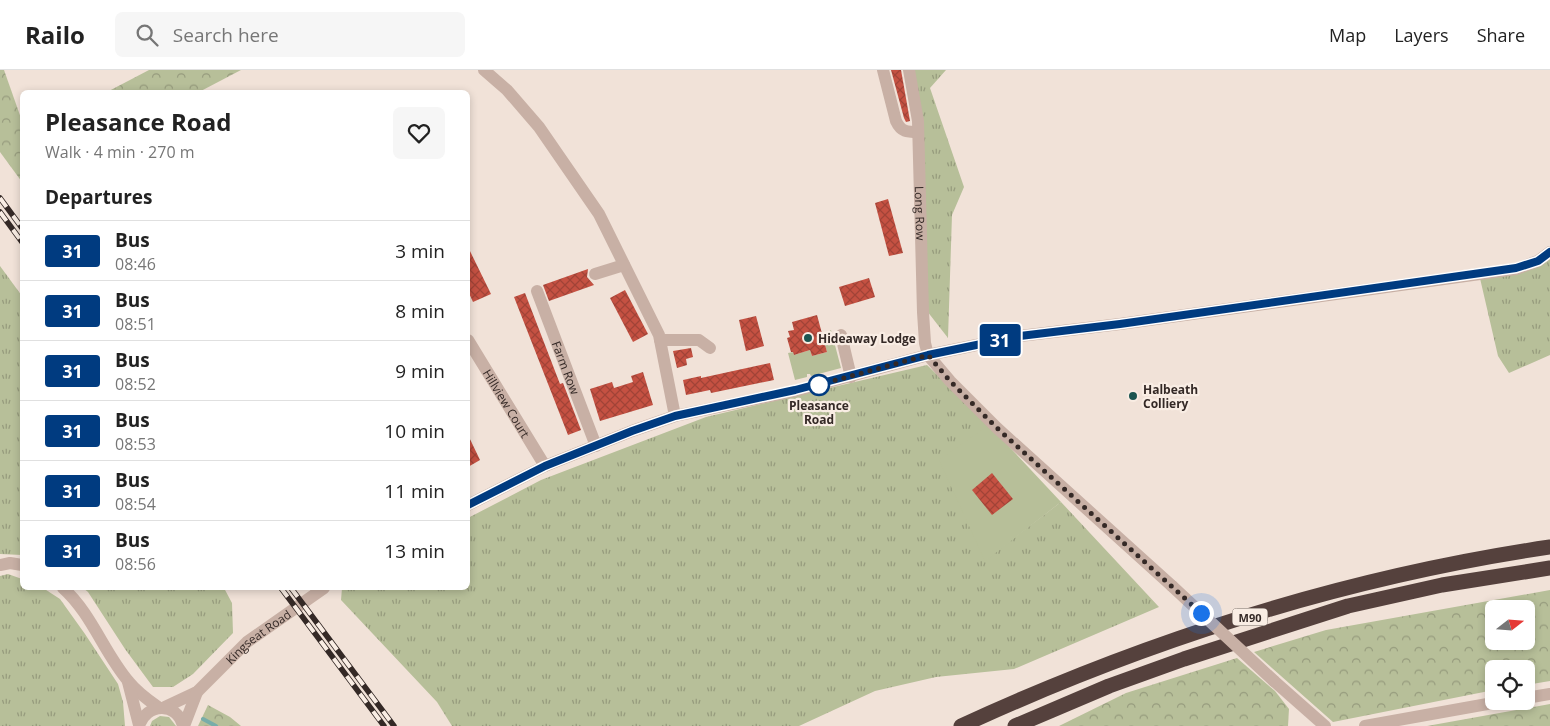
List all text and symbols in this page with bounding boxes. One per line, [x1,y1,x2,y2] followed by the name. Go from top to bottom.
[115,12,465,57] search box
[25,18,85,51] text: Railo
[133,21,161,49] icon: search
[173,22,279,48] text: Search here
[1329,23,1366,47] text: Map
[1394,23,1449,47] text: Layers
[1477,23,1525,47] text: Share
[45,105,231,138] text: Pleasance Road
[393,107,445,159] button: heart
[45,141,195,163] text: Walk · 4 min · 270 m
[45,184,152,210] text: Departures
[911,186,930,241] street label: Long Row
[115,227,150,253] text: Bus
[395,238,445,264] text: 3 min
[62,239,83,263] text: 31
[115,253,156,275] text: 08:46
[115,287,150,313] text: Bus
[395,298,445,324] text: 8 min
[62,299,83,323] text: 31
[115,313,156,335] text: 08:51
[978,324,1022,356] line badge: 31
[990,328,1010,352] text: 31
[818,330,916,347] place label: Hideaway Lodge
[802,332,814,344] marker: Hideaway Lodge
[548,338,584,397] street label: Farm Row
[115,347,150,373] text: Bus
[395,358,445,384] text: 9 min
[62,359,83,383] text: 31
[479,366,534,441] street label: Hillview Court
[115,373,156,395] text: 08:52
[808,374,830,396] marker: Pleasance Road
[1143,381,1198,412] place label: Halbeath Colliery
[1127,390,1139,402] marker: Halbeath Colliery
[789,397,849,428] place label: Pleasance Road
[115,407,150,433] text: Bus
[384,418,445,444] text: 10 min
[62,419,83,443] text: 31
[115,433,156,455] text: 08:53
[115,467,150,493] text: Bus
[384,478,445,504] text: 11 min
[62,479,83,503] text: 31
[115,493,156,515] text: 08:54
[115,527,150,553] text: Bus
[384,538,445,564] text: 13 min
[62,539,83,563] text: 31
[115,553,156,575] text: 08:56
[1485,600,1535,650] north arrow
[1485,600,1535,710] map controls
[1189,601,1214,626] your location
[221,605,294,668] street label: Kingseat Road
[1232,608,1268,626] road number: M90
[1485,660,1535,710] button: locate

